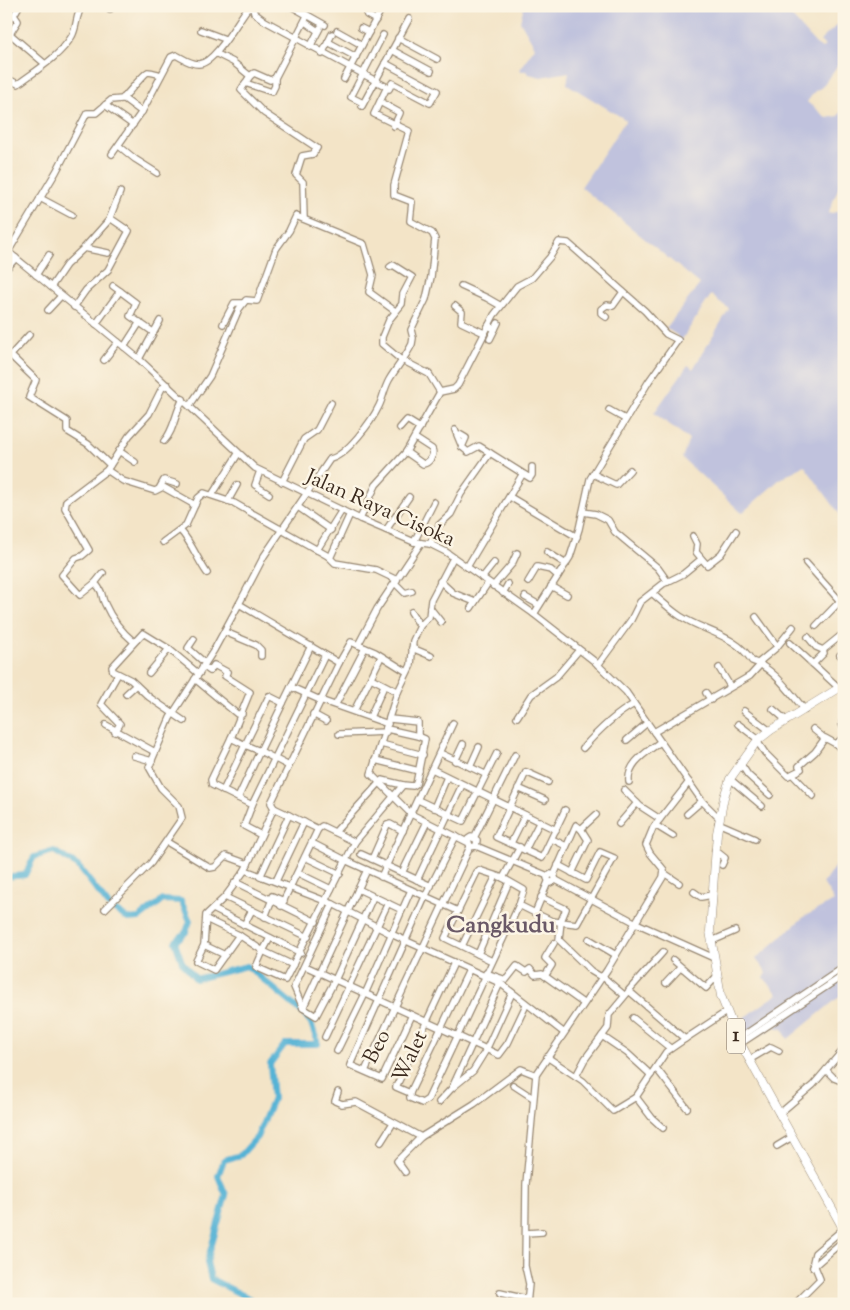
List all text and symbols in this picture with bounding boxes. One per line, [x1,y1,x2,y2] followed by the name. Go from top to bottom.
[300,462,460,555] street label: Jalan Raya Cisoka
[446,909,556,943] district label: Cangkudu
[727,1018,745,1054] road number: 1
[357,1025,399,1069] street label: Beo
[386,1026,436,1088] street label: Walet

